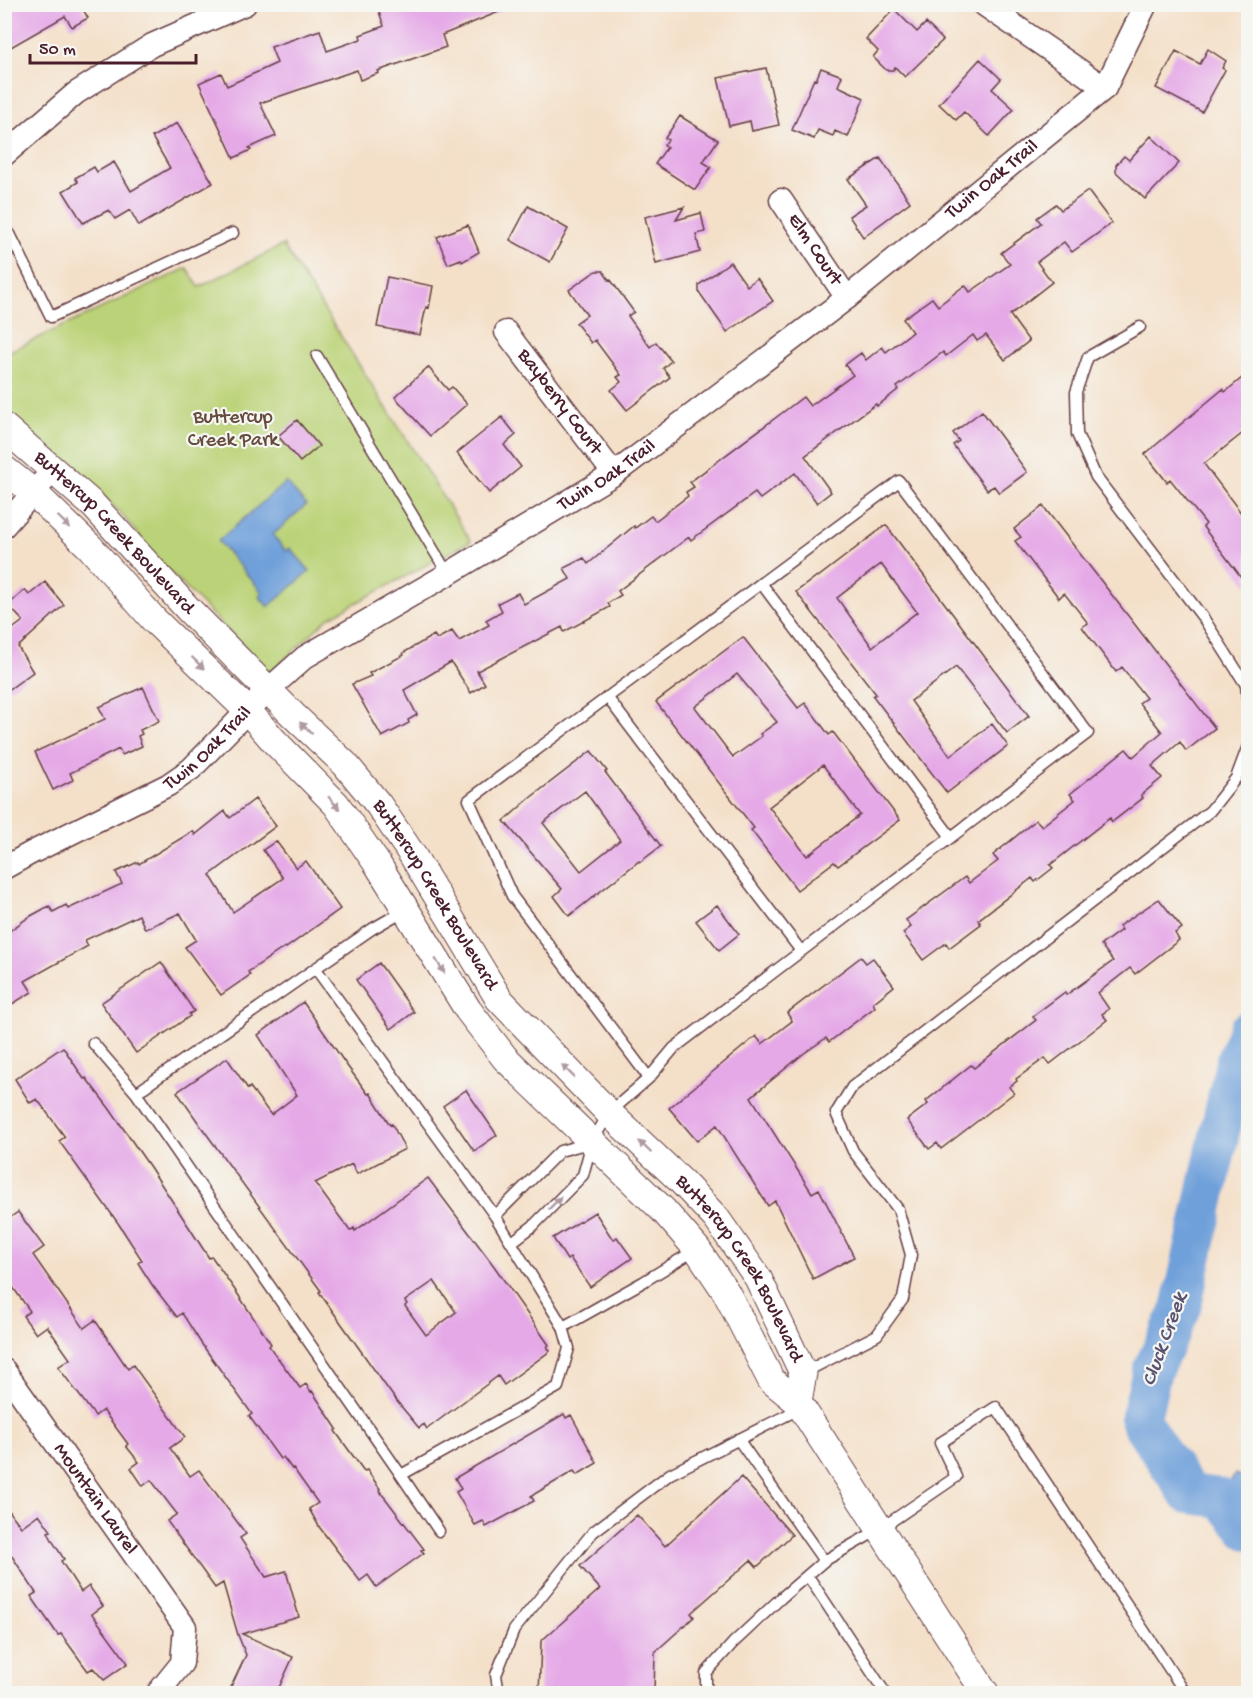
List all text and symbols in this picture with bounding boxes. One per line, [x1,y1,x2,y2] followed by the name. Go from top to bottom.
[30,27,196,65] scale bar
[39,40,76,61] text: 50 m
[940,135,1043,225] street label: Twin Oak Trail
[782,209,848,292] street label: Elm Court
[511,344,608,461] street label: Bayberry Court
[188,407,280,453] park label: Buttercup Creek Park
[553,435,661,517] street label: Twin Oak Trail
[28,446,201,621] street label: Buttercup Creek Boulevard
[56,515,71,528] one-way arrow
[191,656,206,670] one-way arrow
[159,702,257,796] street label: Twin Oak Trail
[299,722,314,735] one-way arrow
[327,795,340,810] one-way arrow
[366,795,504,996] street label: Buttercup Creek Boulevard
[435,958,446,974] one-way arrow
[562,1065,576,1079] one-way arrow
[638,1140,653,1154] one-way arrow
[669,1170,809,1368] street label: Buttercup Creek Boulevard
[548,1197,562,1211] one-way arrow
[1138,1288,1195,1390] water label: Cluck Creek
[48,1439,142,1559] street label: Mountain Laurel

